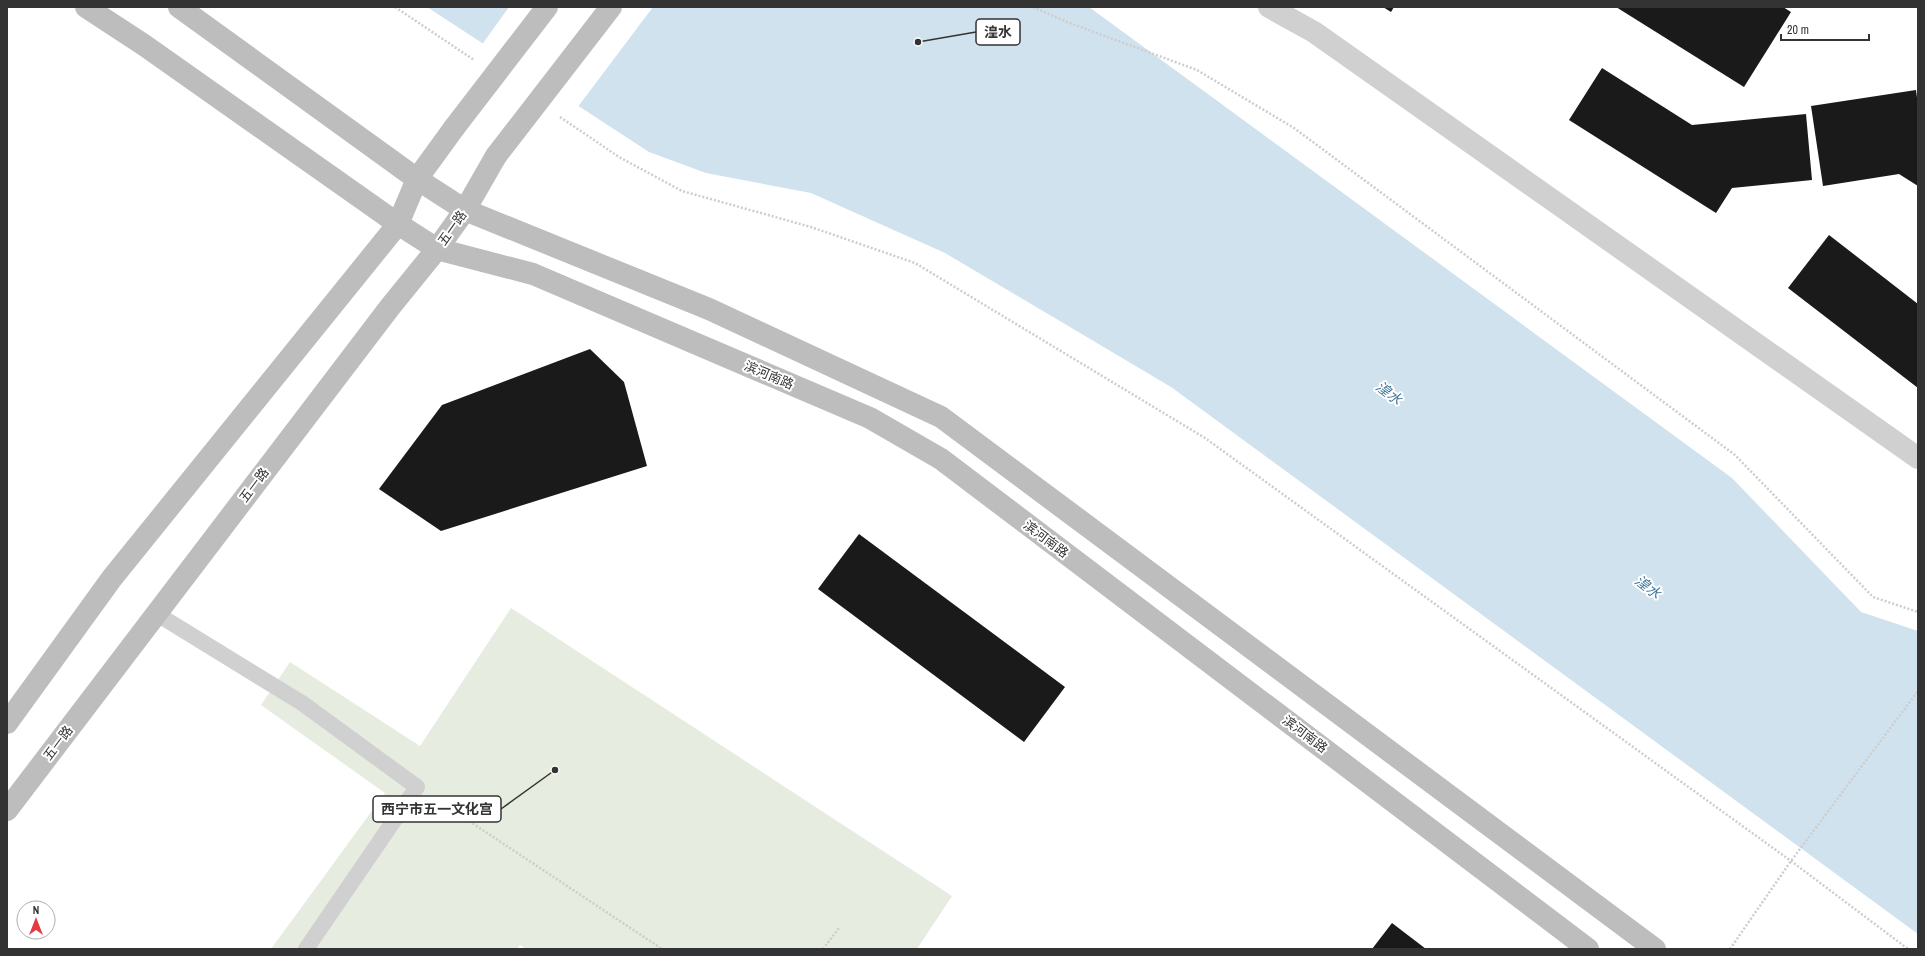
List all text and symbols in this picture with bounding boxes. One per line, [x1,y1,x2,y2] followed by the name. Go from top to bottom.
[1781,16,1869,42] scale bar
[976,19,1020,45] callout: 湟水
[1787,22,1809,38] text: 20 m
[984,23,1012,41] text: 湟水
[434,207,470,249] street label: 五一路
[742,357,796,393] street label: 滨河南路
[1372,377,1406,409] water label: 湟水
[235,464,273,506] street label: 五一路
[1020,517,1072,561] street label: 滨河南路
[1631,571,1665,603] water label: 湟水
[1279,712,1331,756] street label: 滨河南路
[39,722,77,764] street label: 五一路
[373,796,501,822] callout: 西宁市五一文化宫
[381,800,493,818] text: 西宁市五一文化宫
[16,900,56,940] north arrow
[33,903,39,917] text: N

